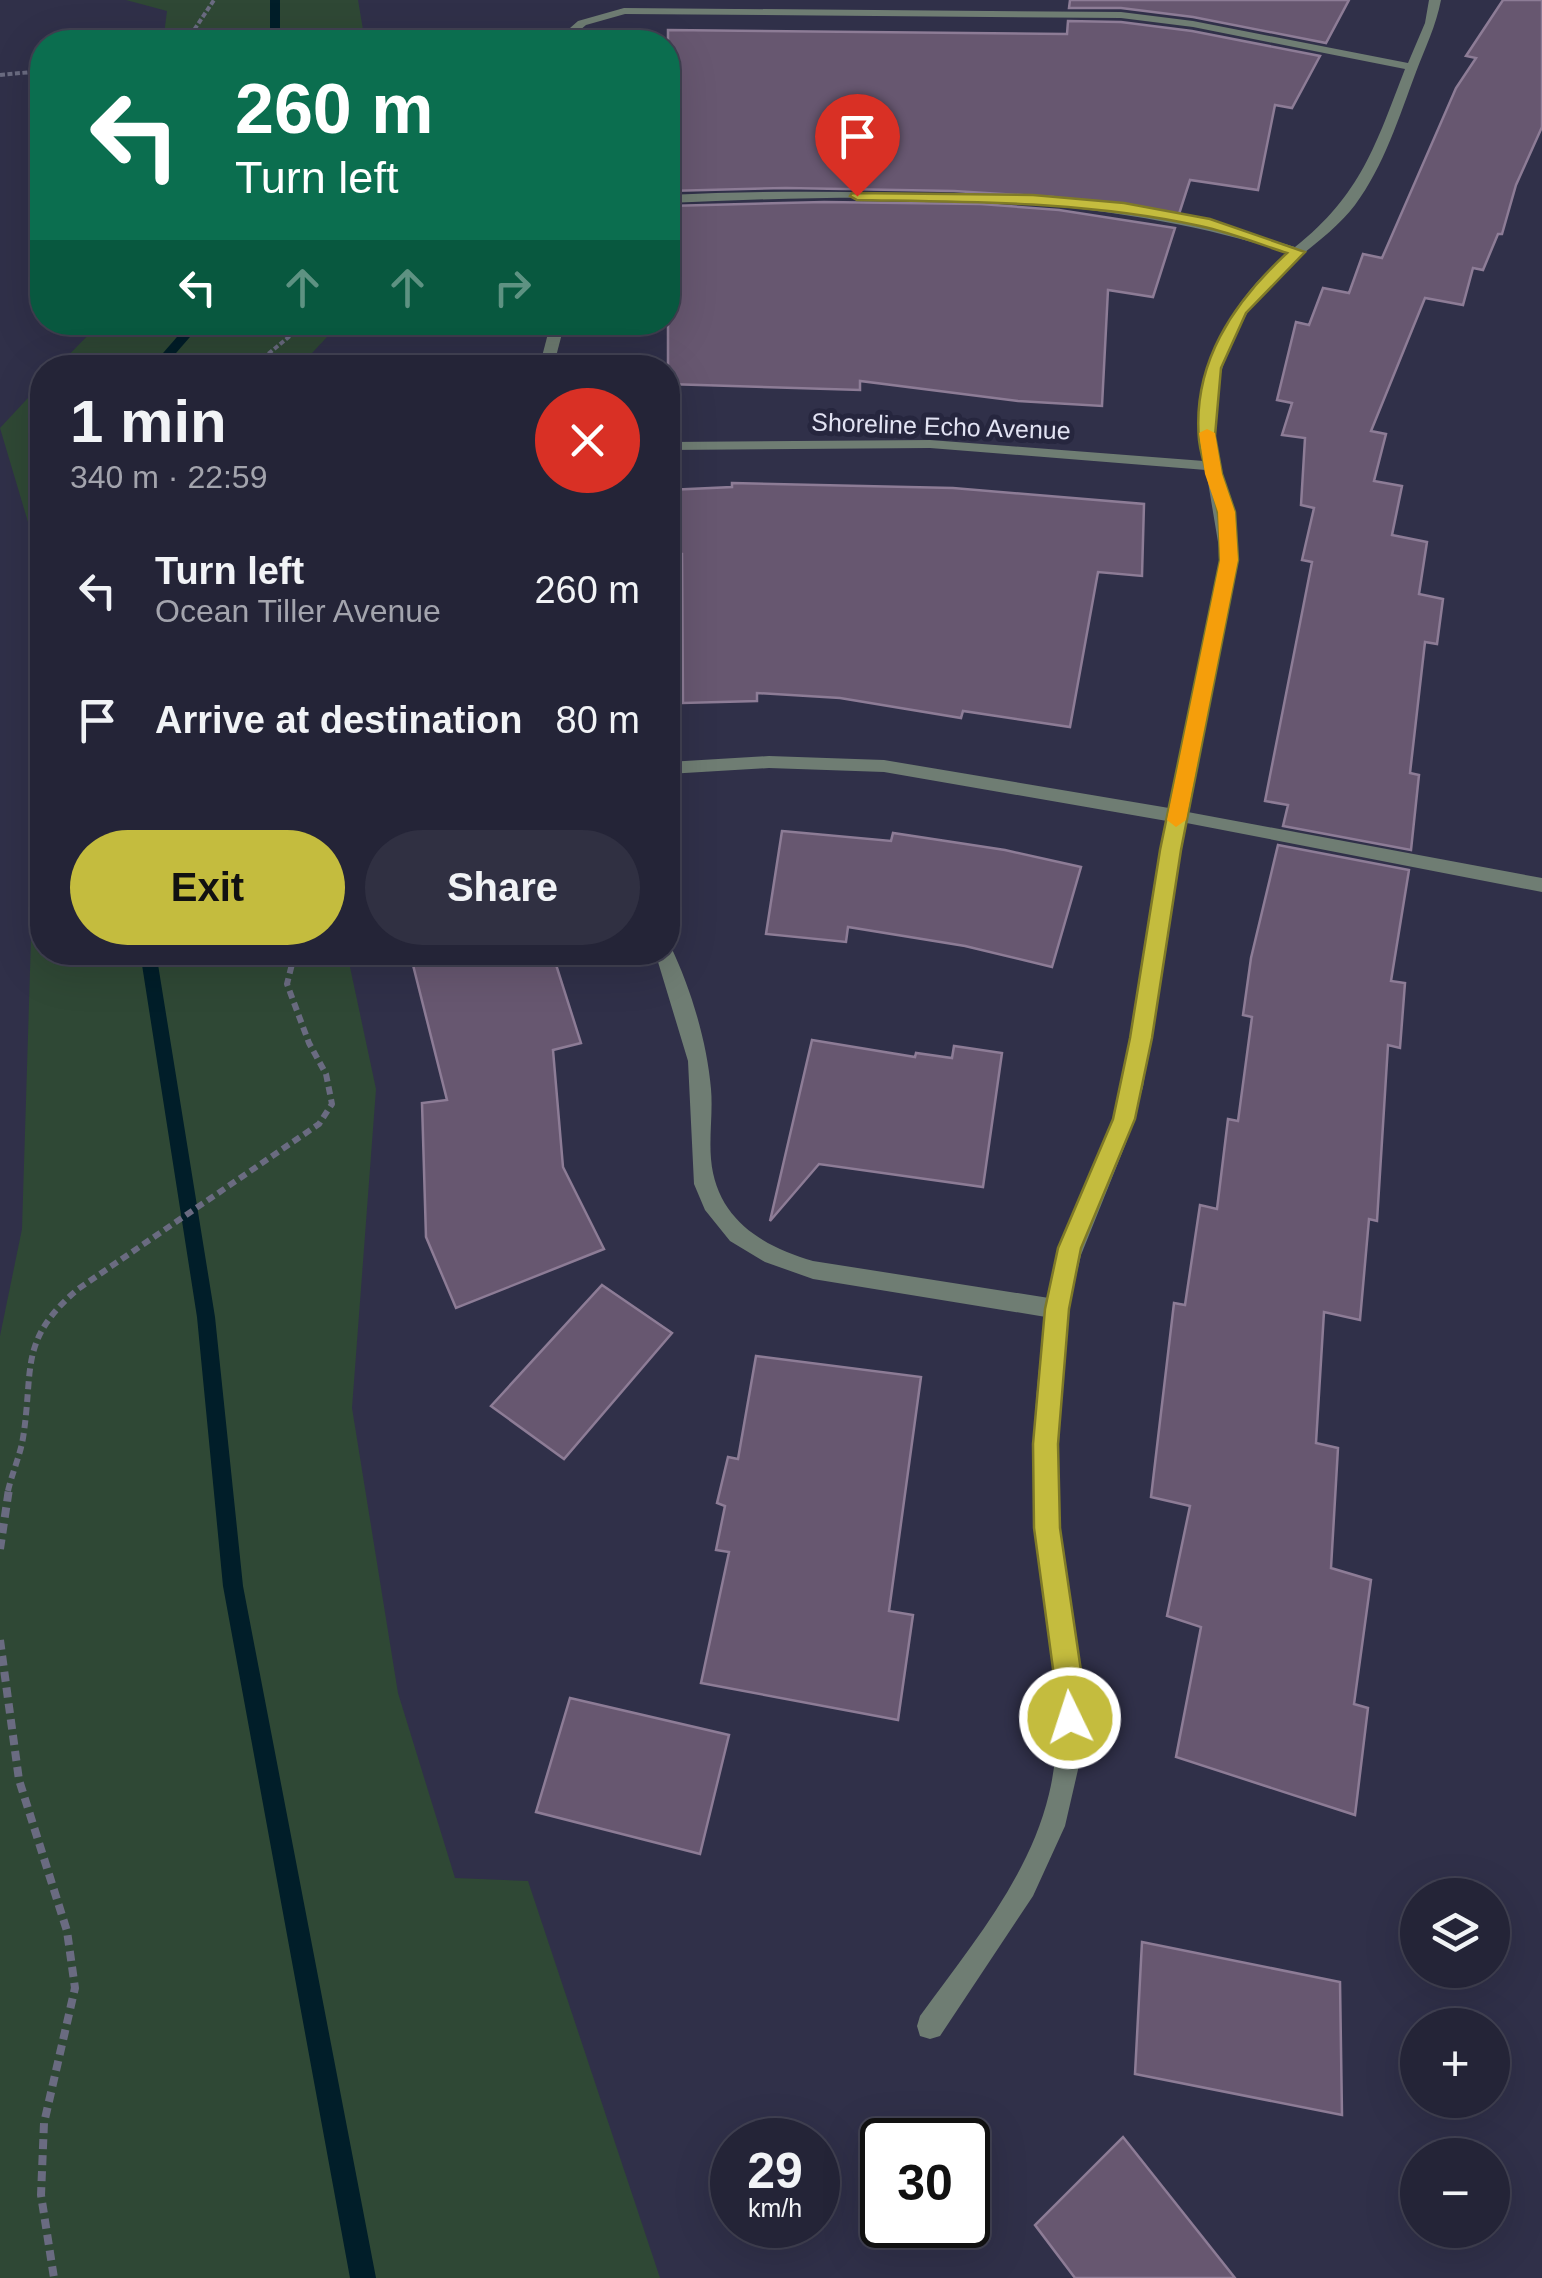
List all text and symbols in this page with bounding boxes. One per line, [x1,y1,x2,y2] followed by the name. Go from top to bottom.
[70,70,200,200] icon: left
[235,70,433,148] text: 260 m
[815,94,900,197] pin
[830,109,885,164] icon: arrive
[235,152,398,203] text: Turn left
[170,260,225,315] icon: left
[275,260,330,315] icon: ahead
[380,260,435,315] icon: ahead
[485,260,540,315] icon: right
[70,388,227,455] text: 1 min
[535,388,640,493] button: close
[811,407,1071,445] street label: Shoreline Echo Avenue
[70,459,267,495] text: 340 m · 22:59
[155,550,304,592] text: Turn left
[70,563,125,618] icon: left
[534,569,640,611] text: 260 m
[155,593,441,629] text: Ocean Tiller Avenue
[70,693,125,748] icon: arrive
[155,699,522,741] text: Arrive at destination
[556,699,640,741] text: 80 m
[70,830,345,945] button: Exit
[365,830,640,945] button: Share
[1018,1666,1122,1770] position arrow
[1400,1878,1510,2248] map controls
[1400,1878,1510,1988] button: layers
[1400,2008,1510,2118] button: +
[860,2118,990,2248] speed limit sign: 30
[1400,2138,1510,2248] button: −
[747,2143,803,2199] text: 29
[748,2194,802,2222] text: km/h

